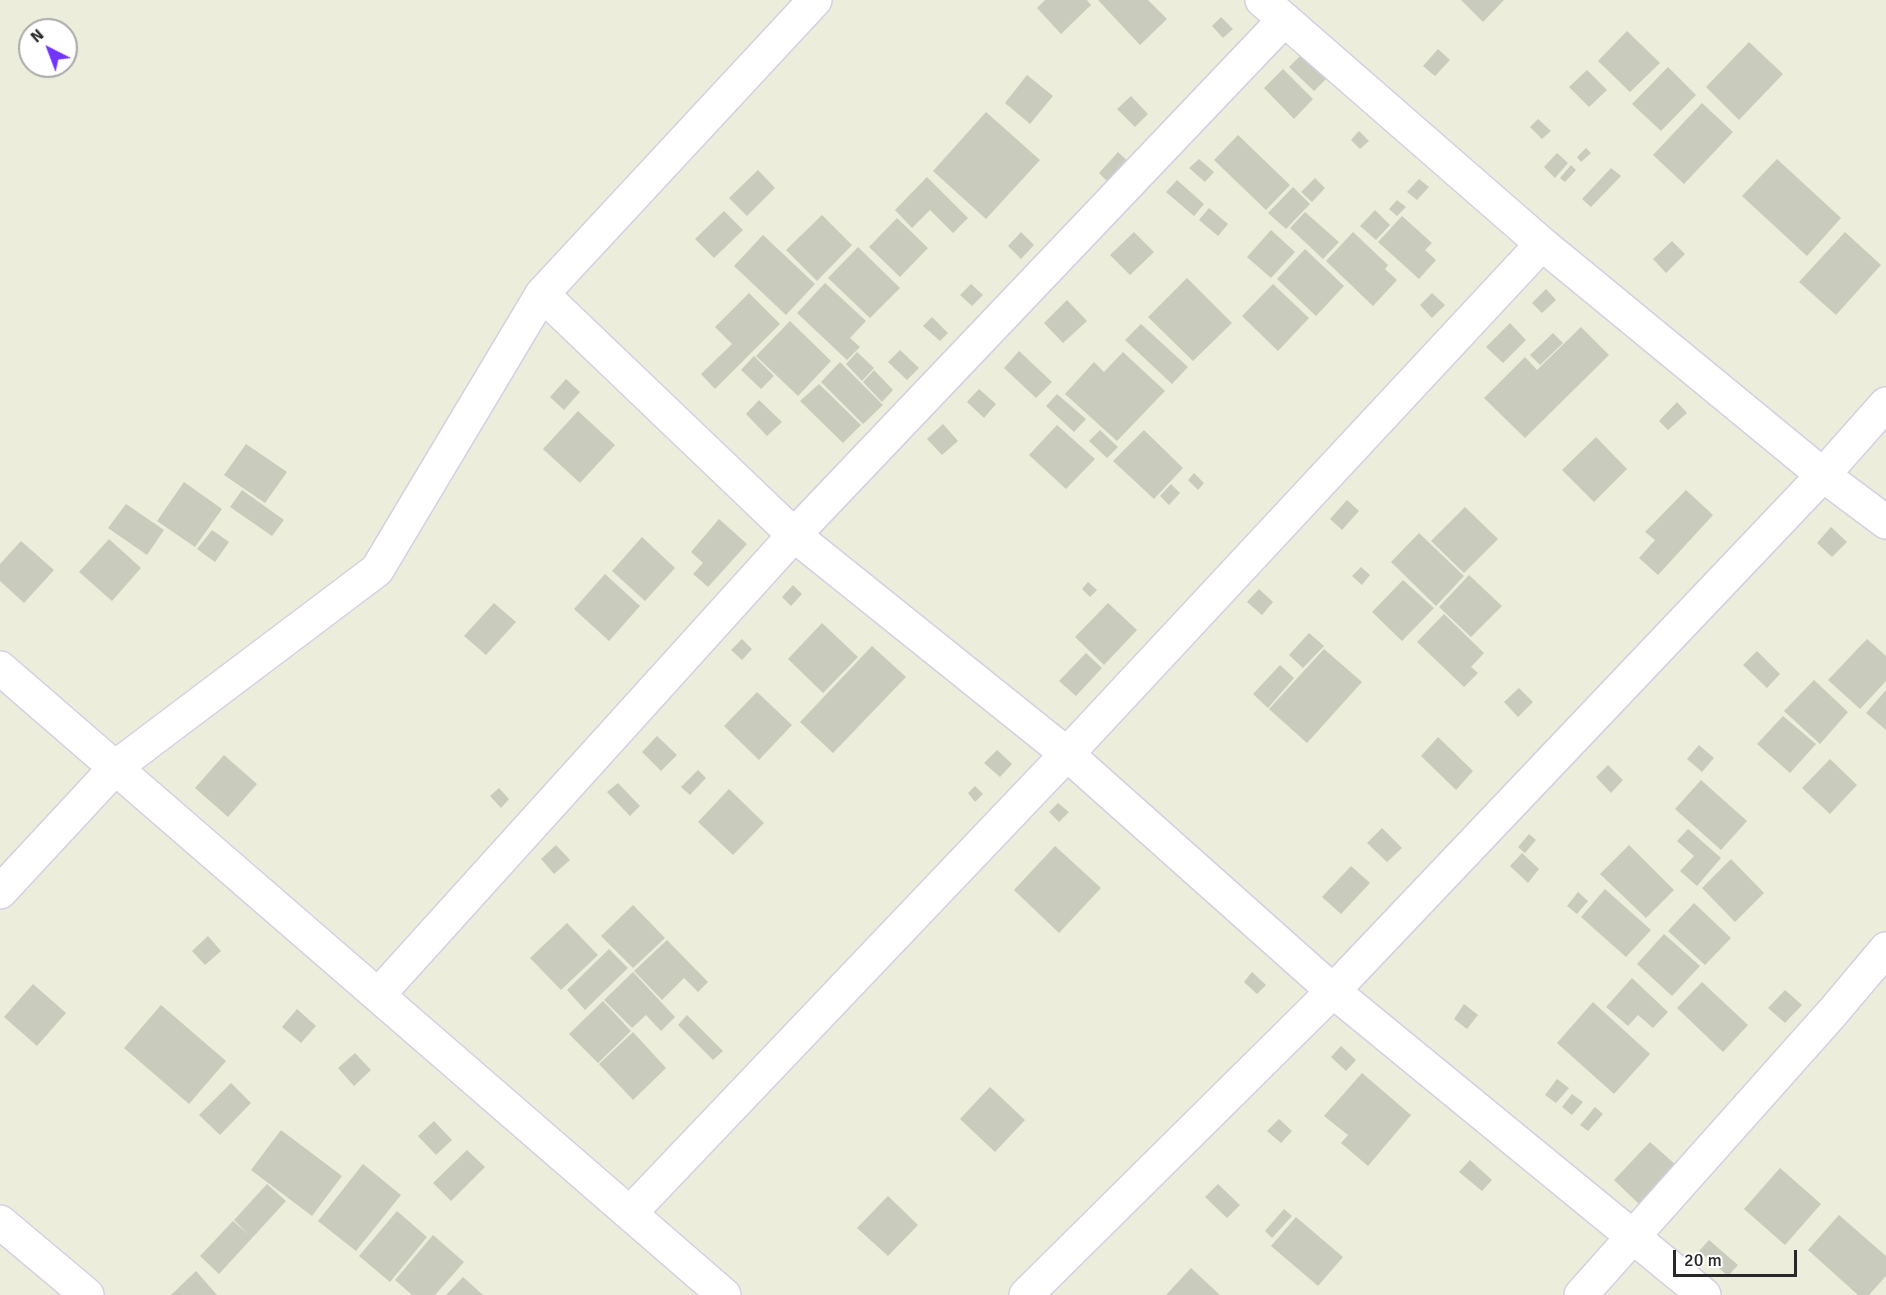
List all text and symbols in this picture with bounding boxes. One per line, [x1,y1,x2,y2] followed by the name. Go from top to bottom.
[18,18,78,78] north arrow
[26,25,48,47] text: N
[1676,1238,1800,1276] scale bar
[1684,1249,1722,1271] text: 20 m

